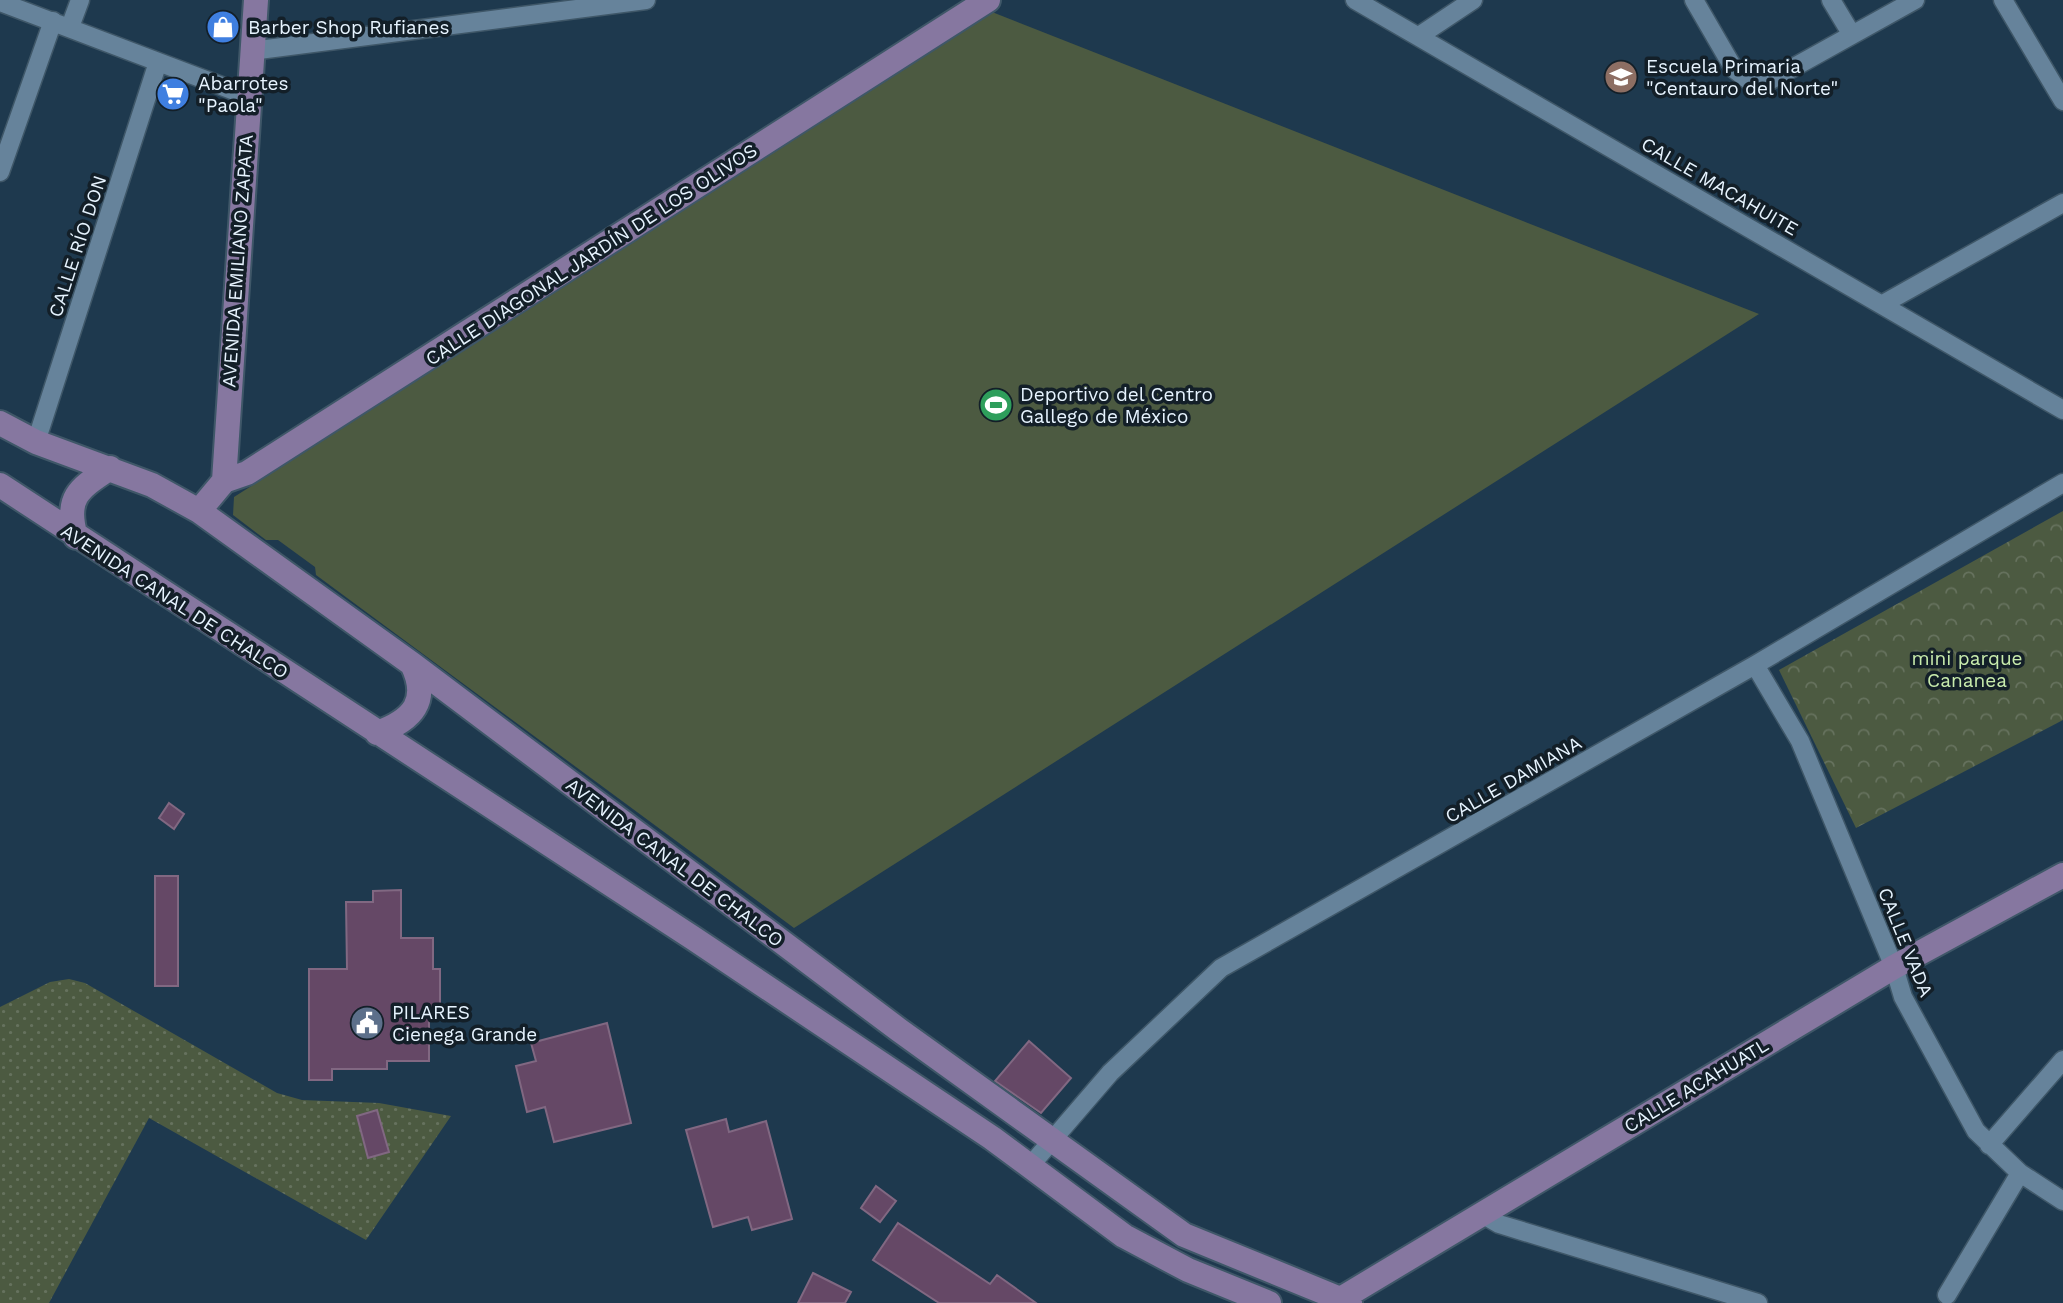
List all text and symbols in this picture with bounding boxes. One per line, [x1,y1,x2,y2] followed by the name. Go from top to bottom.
[204,8,242,46] shop icon: Barber Shop Rufianes
[248,16,449,39] place label: Barber Shop Rufianes
[1646,55,1838,100] place label: Escuela Primaria "Centauro del Norte"
[1602,58,1640,96] school or university icon: Escuela Primaria "Centauro del Norte"
[198,72,289,117] place label: Abarrotes "Paola"
[154,75,192,113] supermarket icon: Abarrotes "Paola"
[1637,132,1802,241] street label: CALLE MACAHUITE
[217,133,258,388] street label: AVENIDA EMILIANO ZAPATA
[421,138,761,370] street label: CALLE DIAGONAL JARDÍN DE LOS OLIVOS
[44,172,111,320] street label: CALLE RÍO DON
[1020,383,1213,428] place label: Deportivo del Centro Gallego de México
[977,386,1015,424] sports icon: Deportivo del Centro Gallego de México
[57,519,293,684] street label: AVENIDA CANAL DE CHALCO
[1911,647,2023,692] park label: mini parque Cananea
[1441,731,1586,828] street label: CALLE DAMIANA
[561,773,788,952] street label: AVENIDA CANAL DE CHALCO
[1873,884,1938,1001] street label: CALLE VADA
[392,1001,537,1046] place label: PILARES Cienega Grande
[348,1004,386,1042] public building icon: PILARES Cienega Grande
[1620,1033,1773,1138] street label: CALLE ACAHUATL

